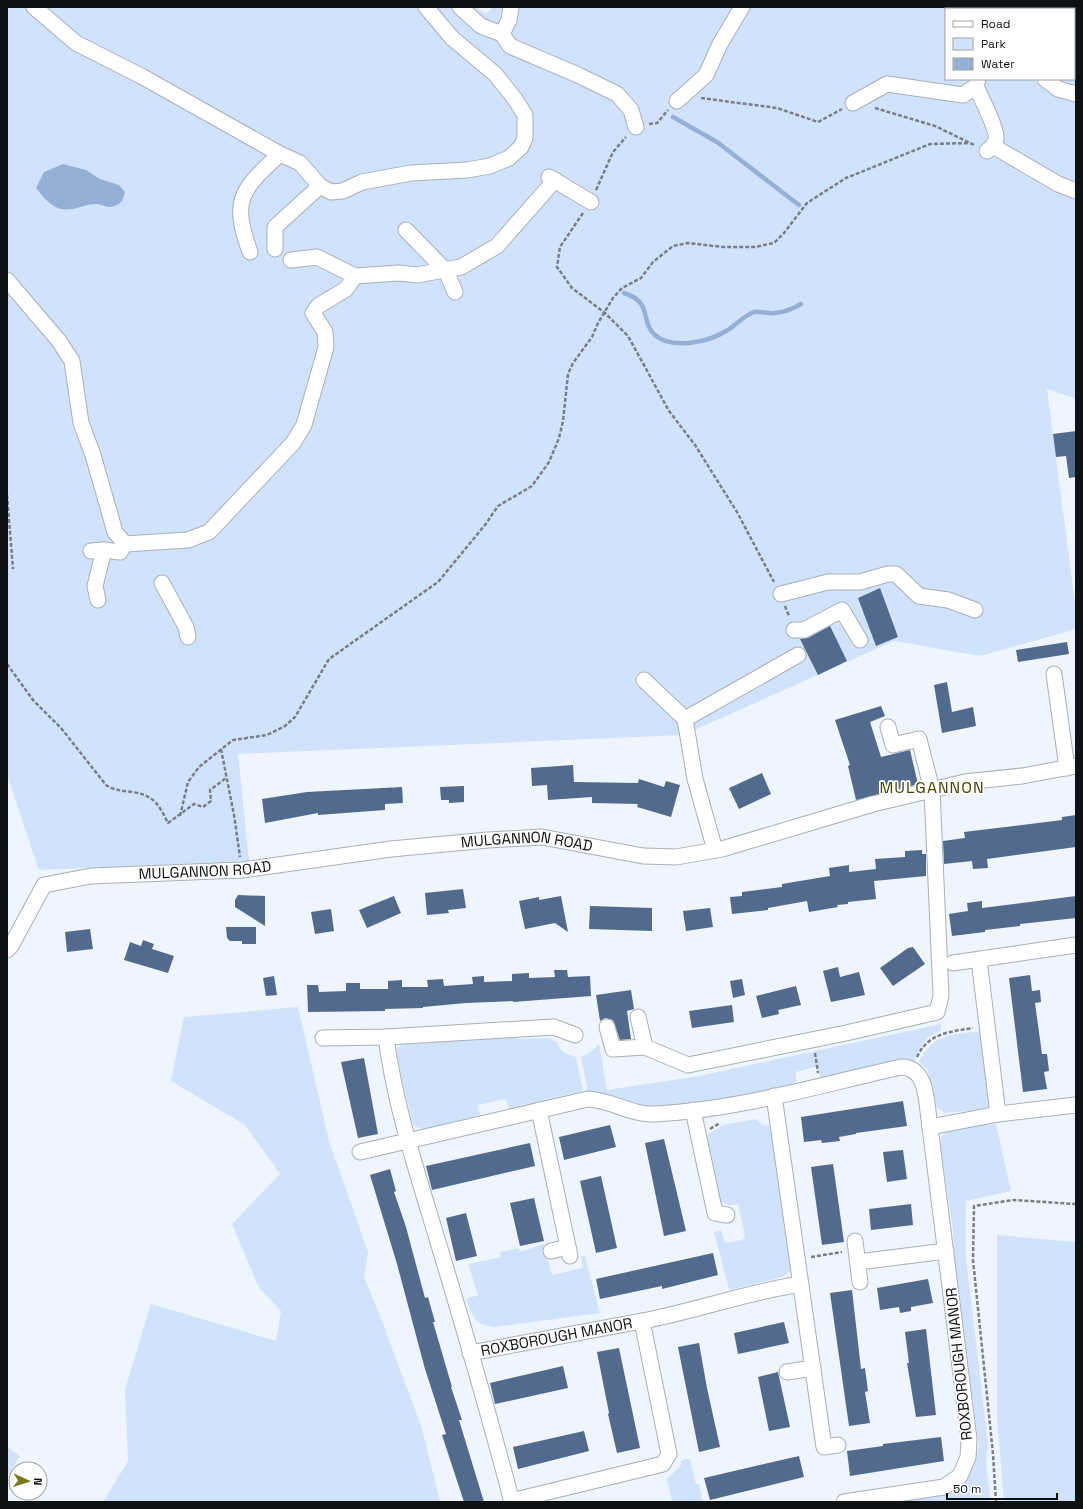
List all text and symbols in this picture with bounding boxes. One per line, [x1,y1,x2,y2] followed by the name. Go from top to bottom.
[945,8,1075,80] legend
[981,16,1010,32] text: Road
[981,36,1006,52] text: Park
[981,56,1015,72] text: Water
[879,777,985,798] district label: MULGANNON
[460,827,594,855] street label: MULGANNON ROAD
[138,856,272,883] street label: MULGANNON ROAD
[941,1287,976,1441] street label: ROXBOROUGH MANOR
[479,1313,634,1360] street label: ROXBOROUGH MANOR
[8,1461,48,1501] north arrow
[947,1475,1057,1501] scale bar
[31,1477,45,1486] text: N
[953,1481,981,1497] text: 50 m

